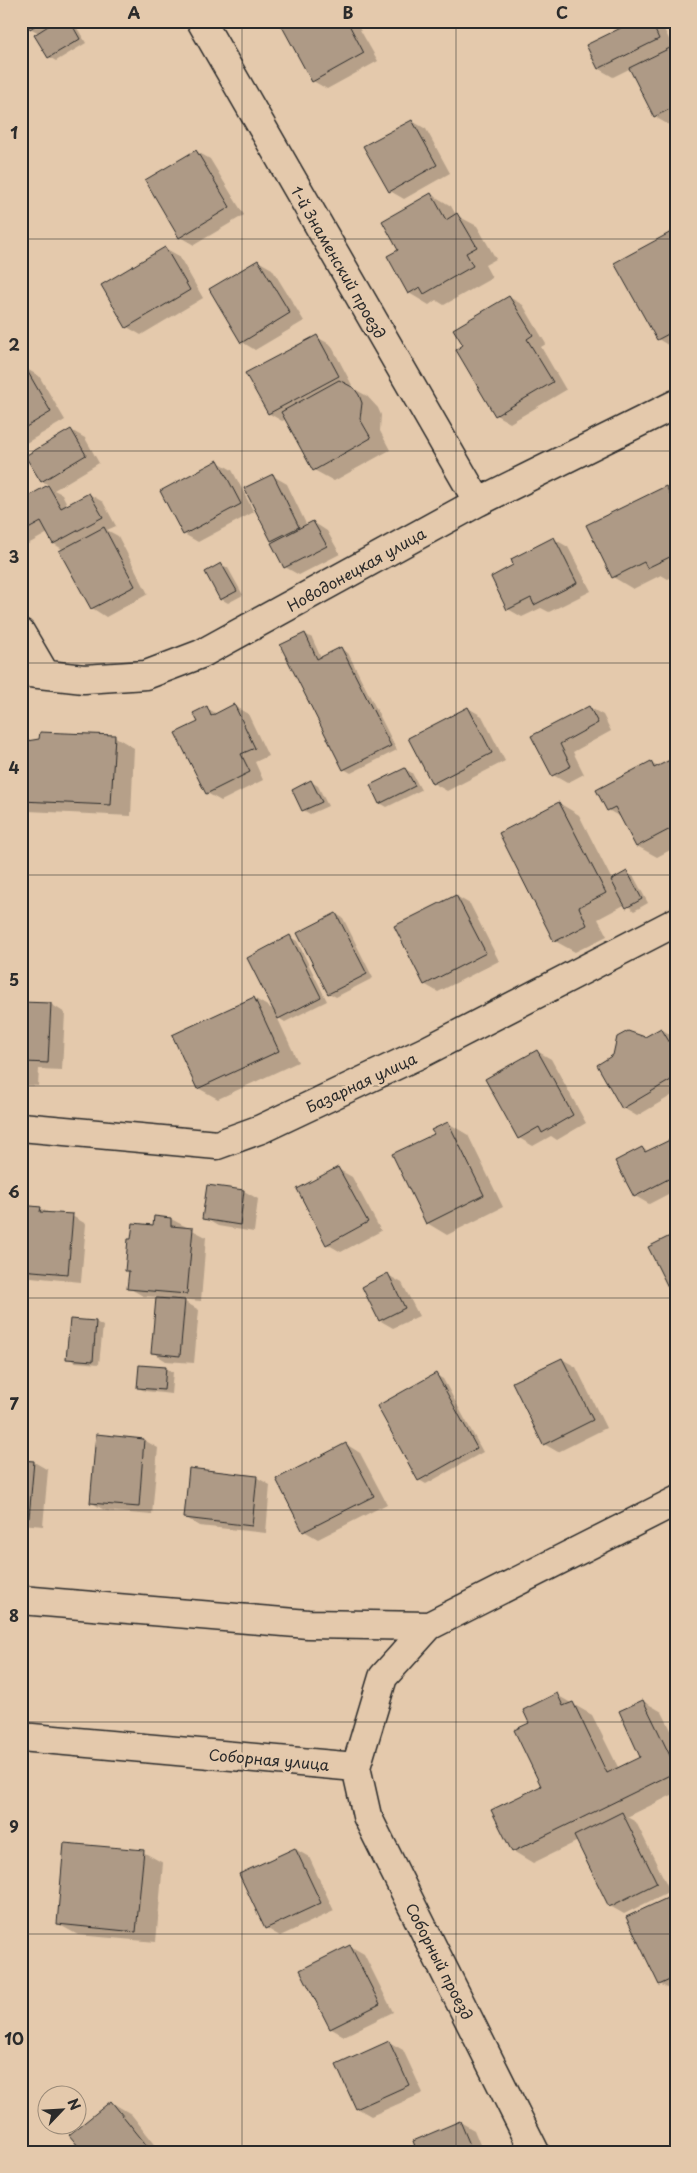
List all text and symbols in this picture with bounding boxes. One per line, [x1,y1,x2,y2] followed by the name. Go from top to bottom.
[128,0,141,24] text: A
[343,0,354,24] text: B
[556,0,568,24] text: C
[10,120,18,144] text: 1
[286,181,392,343] street label: 1-й Знаменский проезд
[8,332,20,356] text: 2
[282,521,430,617] street label: Новодонецкая улица
[9,544,19,568] text: 3
[9,755,20,779] text: 4
[9,967,19,991] text: 5
[302,1046,421,1118] street label: Базарная улица
[8,1179,20,1203] text: 6
[9,1391,19,1415] text: 7
[9,1603,19,1627] text: 8
[208,1742,331,1776] street label: Соборная улица
[9,1814,19,1838] text: 9
[401,1898,479,2024] street label: Соборный проезд
[4,2026,24,2050] text: 10
[38,2086,88,2136] north arrow
[62,2095,86,2114] text: N

